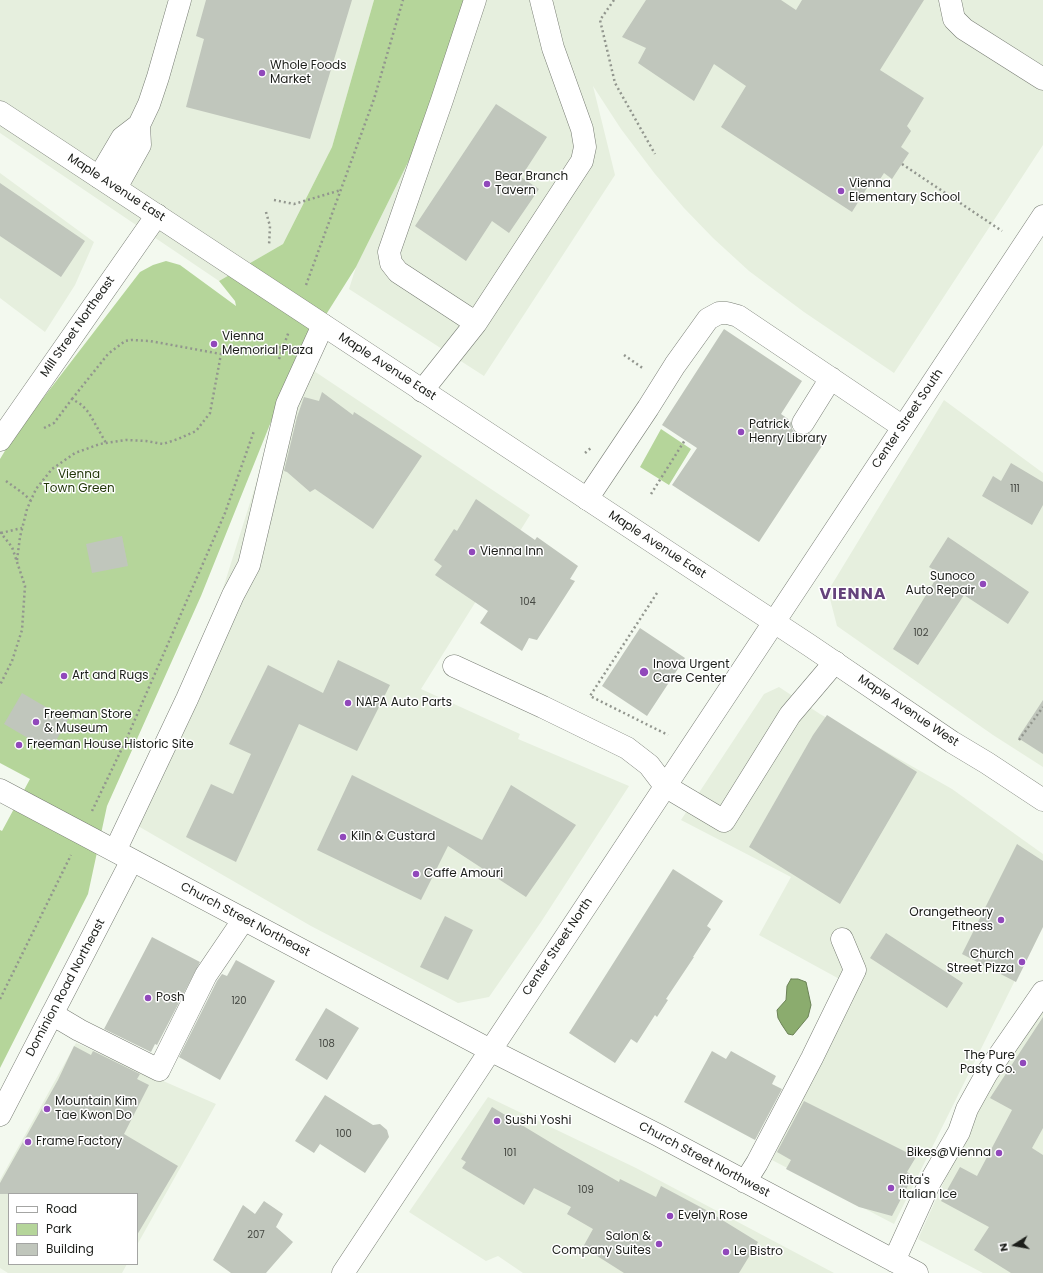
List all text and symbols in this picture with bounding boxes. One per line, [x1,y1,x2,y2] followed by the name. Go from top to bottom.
[270,59,346,87] place label: Whole Foods Market
[257,68,267,78] marker: Whole Foods Market
[65,151,167,225] street label: Maple Avenue East
[495,170,568,198] place label: Bear Branch Tavern
[849,177,960,205] place label: Vienna Elementary School
[482,179,492,189] marker: Bear Branch Tavern
[836,186,846,196] marker: Vienna Elementary School
[38,274,118,380] street label: Mill Street Northeast
[222,330,313,358] place label: Vienna Memorial Plaza
[336,330,438,404] street label: Maple Avenue East
[209,339,219,349] marker: Vienna Memorial Plaza
[869,367,947,471] street label: Center Street South
[749,418,827,446] place label: Patrick Henry Library
[736,427,746,437] marker: Patrick Henry Library
[43,468,115,496] park label: Vienna Town Green
[1010,483,1020,495] house number: 111
[606,508,708,582] street label: Maple Avenue East
[480,545,543,559] place label: Vienna Inn
[467,547,477,557] marker: Vienna Inn
[906,570,975,598] place label: Sunoco Auto Repair
[978,579,988,589] marker: Sunoco Auto Repair
[820,585,886,605] district label: VIENNA
[520,596,536,608] house number: 104
[913,627,929,639] house number: 102
[653,658,730,686] place label: Inova Urgent Care Center
[638,666,650,678] marker: Inova Urgent Care Center
[72,669,149,683] place label: Art and Rugs
[59,671,69,681] marker: Art and Rugs
[855,672,961,750] street label: Maple Avenue West
[356,696,452,710] place label: NAPA Auto Parts
[343,698,353,708] marker: NAPA Auto Parts
[44,708,132,736] place label: Freeman Store & Museum
[31,717,41,727] marker: Freeman Store & Museum
[27,738,194,752] place label: Freeman House Historic Site
[14,740,24,750] marker: Freeman House Historic Site
[351,830,435,844] place label: Kiln & Custard
[338,832,348,842] marker: Kiln & Custard
[424,867,503,881] place label: Caffe Amouri
[411,869,421,879] marker: Caffe Amouri
[178,880,312,960] street label: Church Street Northeast
[520,895,596,999] street label: Center Street North
[909,906,993,934] place label: Orangetheory Fitness
[996,915,1006,925] marker: Orangetheory Fitness
[24,917,108,1059] street label: Dominion Road Northeast
[947,948,1014,976] place label: Church Street Pizza
[1017,957,1027,967] marker: Church Street Pizza
[156,991,185,1005] place label: Posh
[143,993,153,1003] marker: Posh
[231,995,247,1007] house number: 120
[319,1038,335,1050] house number: 108
[960,1049,1015,1077] place label: The Pure Pasty Co.
[1018,1058,1028,1068] marker: The Pure Pasty Co.
[55,1095,137,1123] place label: Mountain Kim Tae Kwon Do
[42,1104,52,1114] marker: Mountain Kim Tae Kwon Do
[505,1114,571,1128] place label: Sushi Yoshi
[492,1116,502,1126] marker: Sushi Yoshi
[636,1119,772,1201] street label: Church Street Northwest
[336,1128,352,1140] house number: 100
[36,1135,122,1149] place label: Frame Factory
[23,1137,33,1147] marker: Frame Factory
[907,1146,991,1160] place label: Bikes@Vienna
[504,1147,516,1159] house number: 101
[994,1148,1004,1158] marker: Bikes@Vienna
[899,1174,957,1202] place label: Rita's Italian Ice
[886,1183,896,1193] marker: Rita's Italian Ice
[578,1184,594,1196] house number: 109
[8,1193,138,1265] legend
[46,1200,77,1217] text: Road
[678,1209,748,1223] place label: Evelyn Rose
[665,1211,675,1221] marker: Evelyn Rose
[46,1220,72,1237] text: Park
[995,1225,1035,1265] north arrow
[247,1229,265,1241] house number: 207
[552,1230,651,1258] place label: Salon & Company Suites
[654,1239,664,1249] marker: Salon & Company Suites
[46,1240,94,1257] text: Building
[995,1242,1012,1253] text: N
[734,1245,783,1259] place label: Le Bistro
[721,1247,731,1257] marker: Le Bistro

